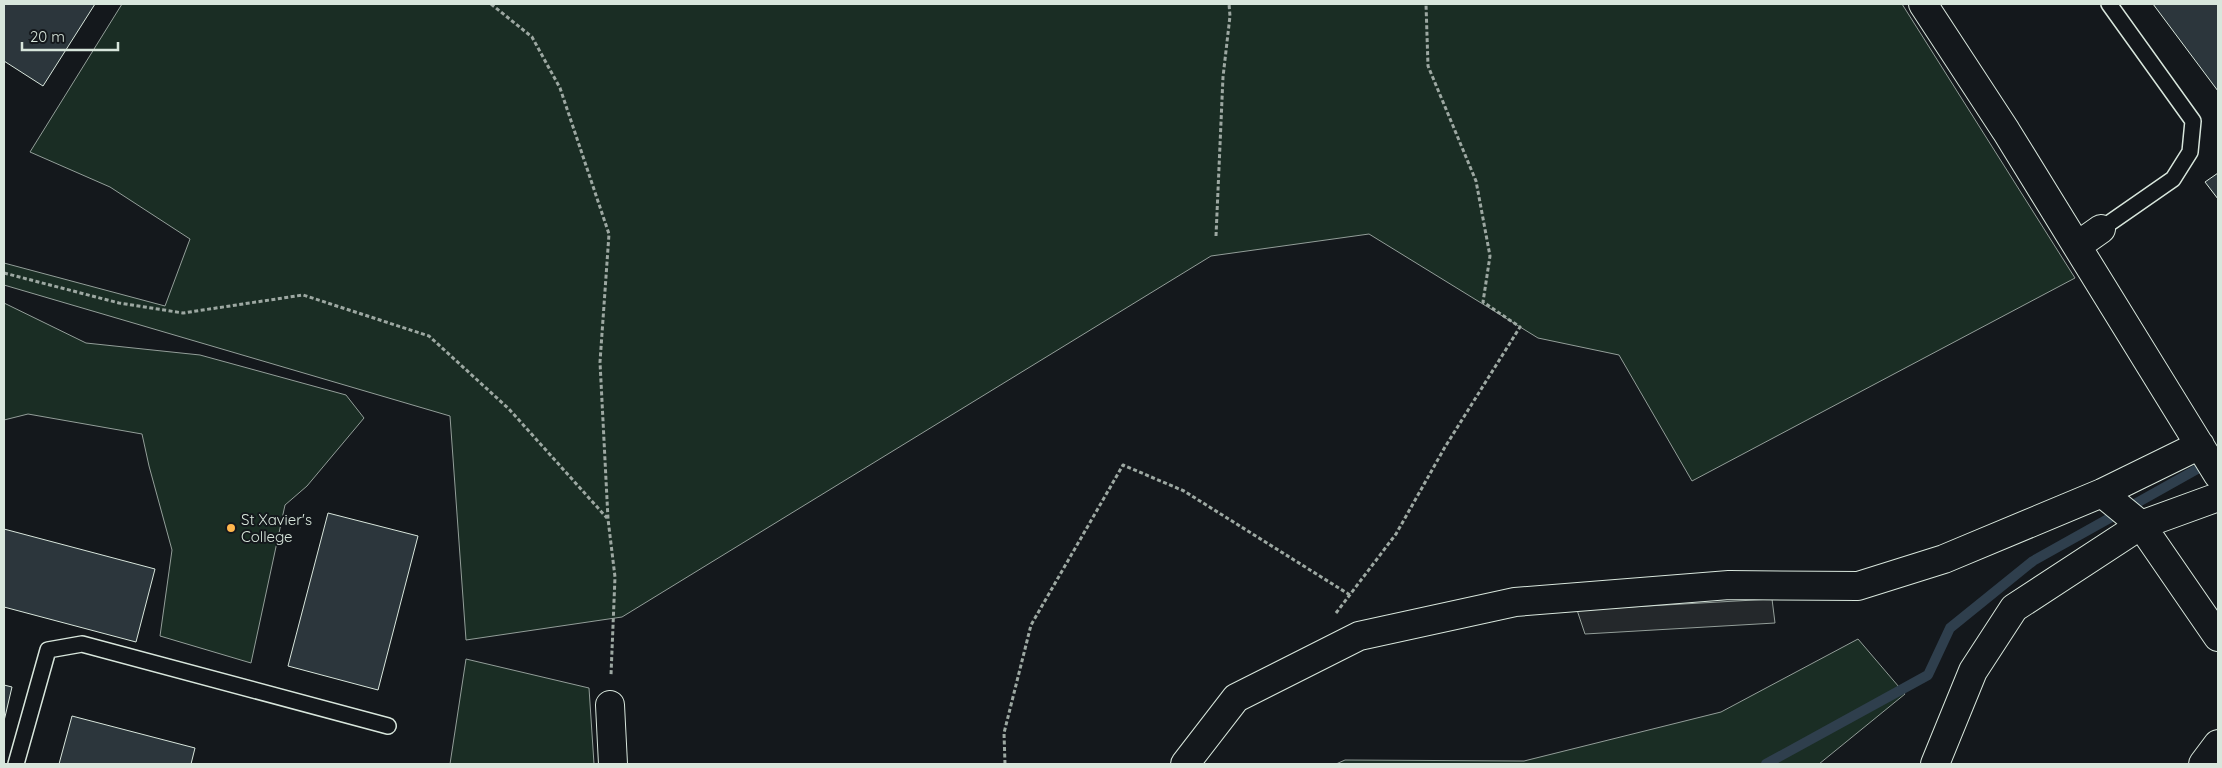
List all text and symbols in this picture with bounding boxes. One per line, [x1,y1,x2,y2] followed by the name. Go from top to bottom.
[22,20,119,52] scale bar
[30,27,65,46] text: 20 m
[241,510,312,546] place label: St Xavier's College
[225,522,237,534] marker: St Xavier's College

